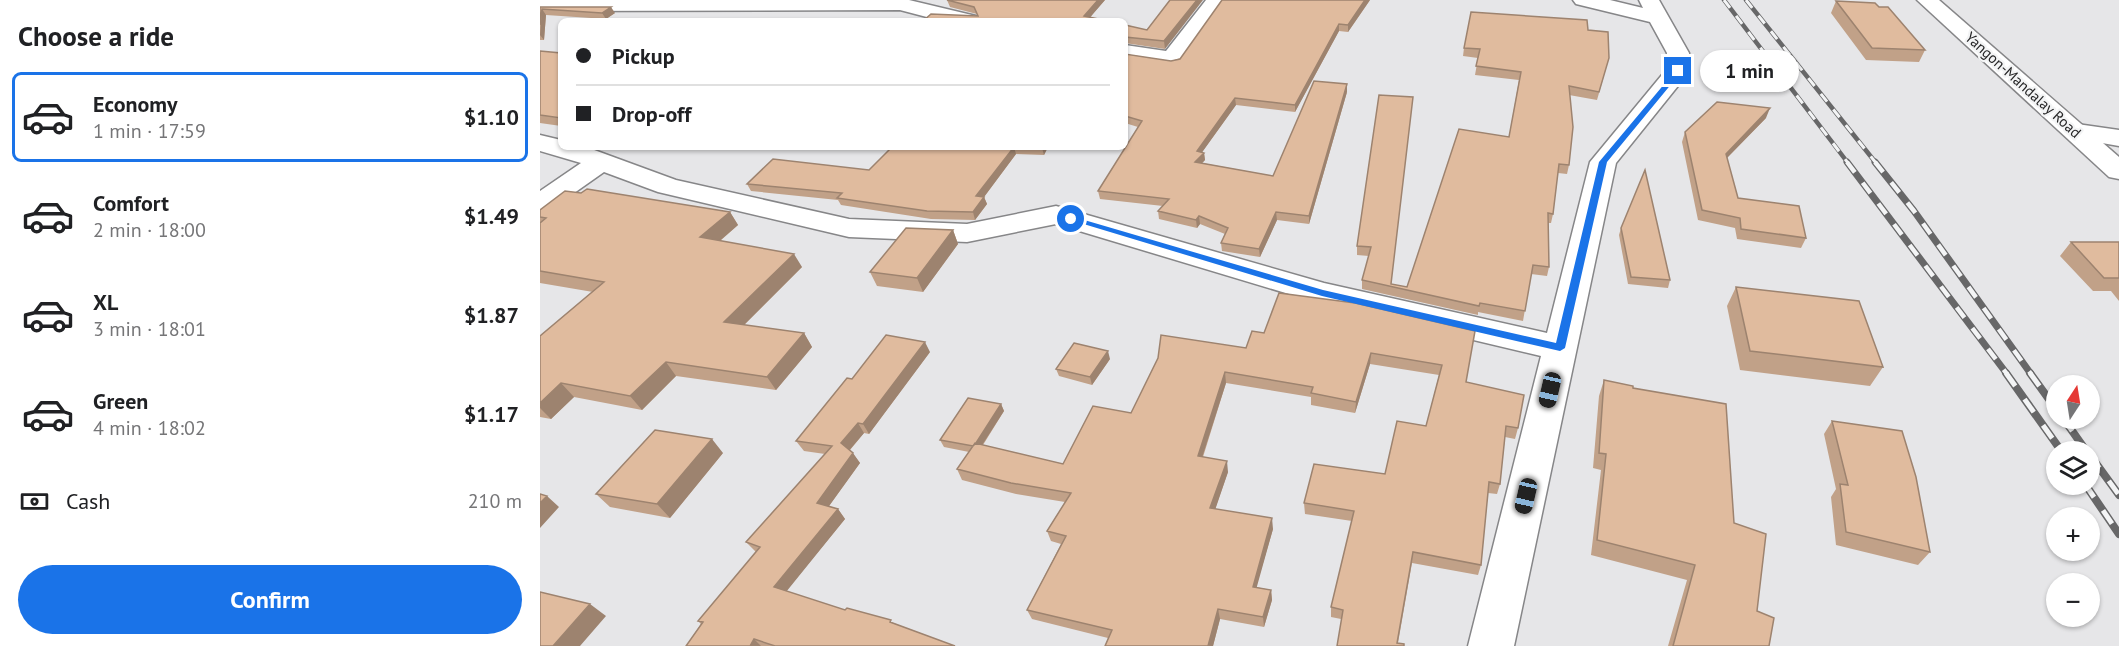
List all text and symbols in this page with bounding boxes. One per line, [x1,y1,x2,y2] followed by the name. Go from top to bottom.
[18,19,174,53] text: Choose a ride
[1961,27,2085,142] street label: Yangon-Mandalay Road
[612,42,675,70] text: Pickup
[1699,50,1798,92] callout: 1 min
[1664,57,1691,84] route end
[1725,58,1774,84] text: 1 min
[21,90,75,144] icon: car
[93,90,177,118] text: Economy
[612,100,691,128] text: Drop-off
[464,103,519,131] text: $1.10
[93,118,206,144] text: 1 min · 17:59
[21,189,75,243] icon: car
[93,189,169,217] text: Comfort
[464,202,519,230] text: $1.49
[1057,205,1084,232] route start
[93,217,206,243] text: 2 min · 18:00
[21,288,75,342] icon: car
[93,288,118,316] text: XL
[464,301,519,329] text: $1.87
[93,316,206,342] text: 3 min · 18:01
[1537,370,1563,410] car
[2046,375,2100,429] north arrow
[2046,375,2100,627] map controls
[21,387,75,441] icon: car
[93,387,148,415] text: Green
[464,400,519,428] text: $1.17
[93,415,206,441] text: 4 min · 18:02
[2046,441,2100,495] button: layers
[1513,476,1539,516] car
[18,485,51,518] icon: cash
[66,487,110,515] text: Cash
[468,488,522,514] text: 210 m
[2046,507,2100,561] button: +
[18,565,522,634] button: Confirm
[2046,573,2100,627] button: −

